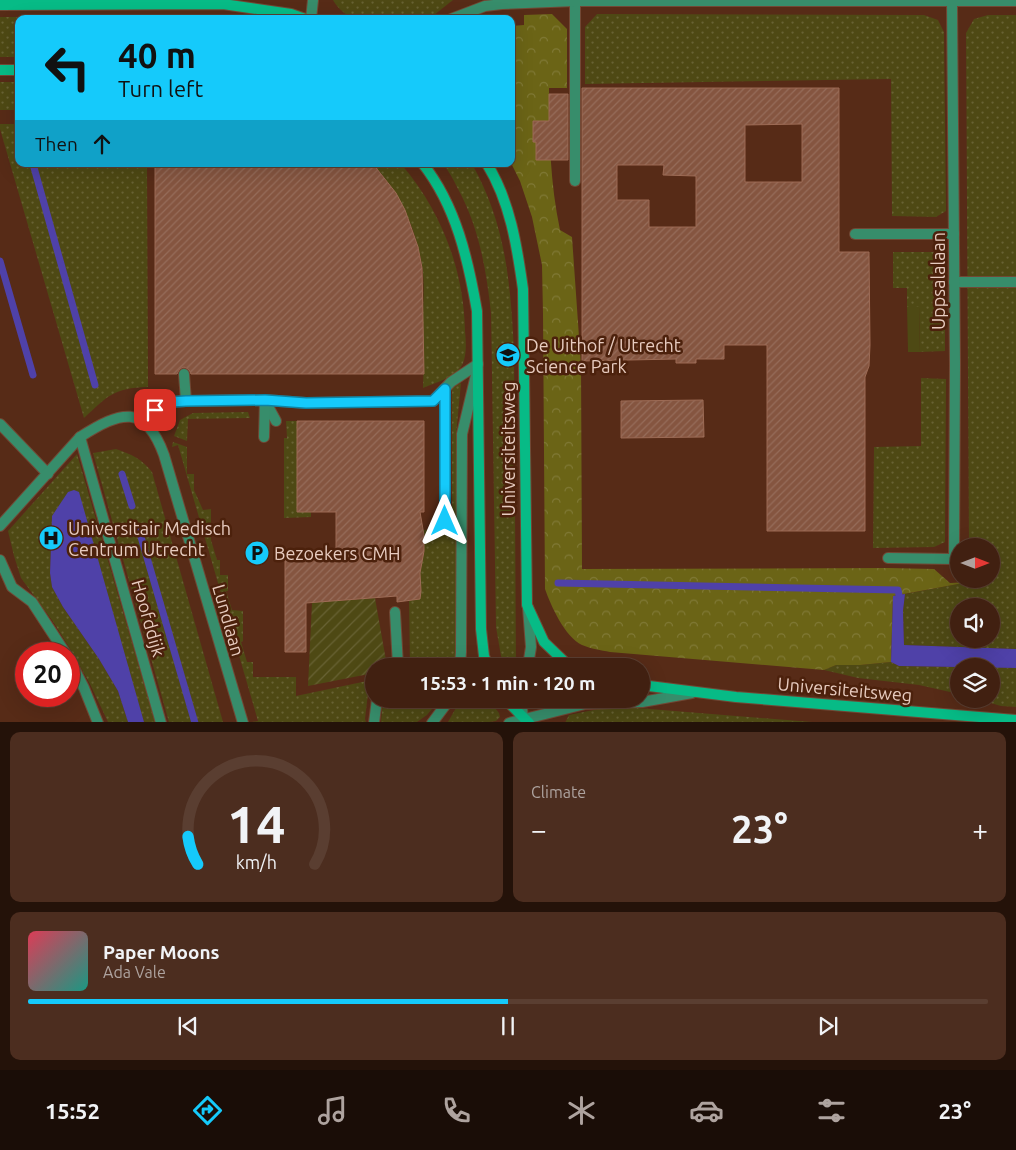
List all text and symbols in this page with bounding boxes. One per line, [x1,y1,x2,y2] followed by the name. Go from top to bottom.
[35,35,100,100] icon: left
[118,35,196,75] text: 40 m
[118,76,203,101] text: Turn left
[88,130,116,158] icon: ahead
[35,133,78,155] text: Then
[928,232,948,330] street label: Uppsalalaan
[526,335,681,376] place label: De Uithof / Utrecht Science Park
[495,342,521,368] school or university icon: De Uithof / Utrecht Science Park
[498,381,518,517] street label: Universiteitsweg
[134,389,176,431] pin
[141,396,169,424] icon: arrive
[418,494,470,546] position arrow
[68,518,231,559] place label: Universitair Medisch Centrum Utrecht
[38,525,64,551] hospital icon: Universitair Medisch Centrum Utrecht
[950,538,1000,588] north arrow
[950,538,1000,708] map controls
[244,540,270,566] parking icon: Bezoekers CMH
[274,543,401,563] place label: Bezoekers CMH
[128,577,170,659] street label: Hoofddijk
[209,582,249,658] street label: Lundlaan
[950,598,1000,648] button: sound
[15,642,80,707] speed limit sign: 20
[950,658,1000,708] button: layers
[420,672,595,694] text: 15:53 · 1 min · 120 m
[777,673,913,705] street label: Universiteitsweg
[531,783,586,801] text: Climate
[227,795,286,853] text: 14
[731,808,788,850] text: 23°
[531,814,547,845] text: −
[972,814,988,845] text: +
[236,852,277,872] text: km/h
[103,941,220,963] text: Paper Moons
[103,963,166,981] text: Ada Vale
[174,1012,202,1040] icon: previous
[494,1012,522,1040] icon: pause
[814,1012,842,1040] icon: next
[190,1093,225,1128] icon: directions
[315,1093,350,1128] icon: music
[439,1093,474,1128] icon: phone
[564,1093,599,1128] icon: climate
[689,1093,724,1128] icon: car
[814,1093,849,1128] icon: filters
[45,1098,100,1123] text: 15:52
[938,1098,971,1123] text: 23°

